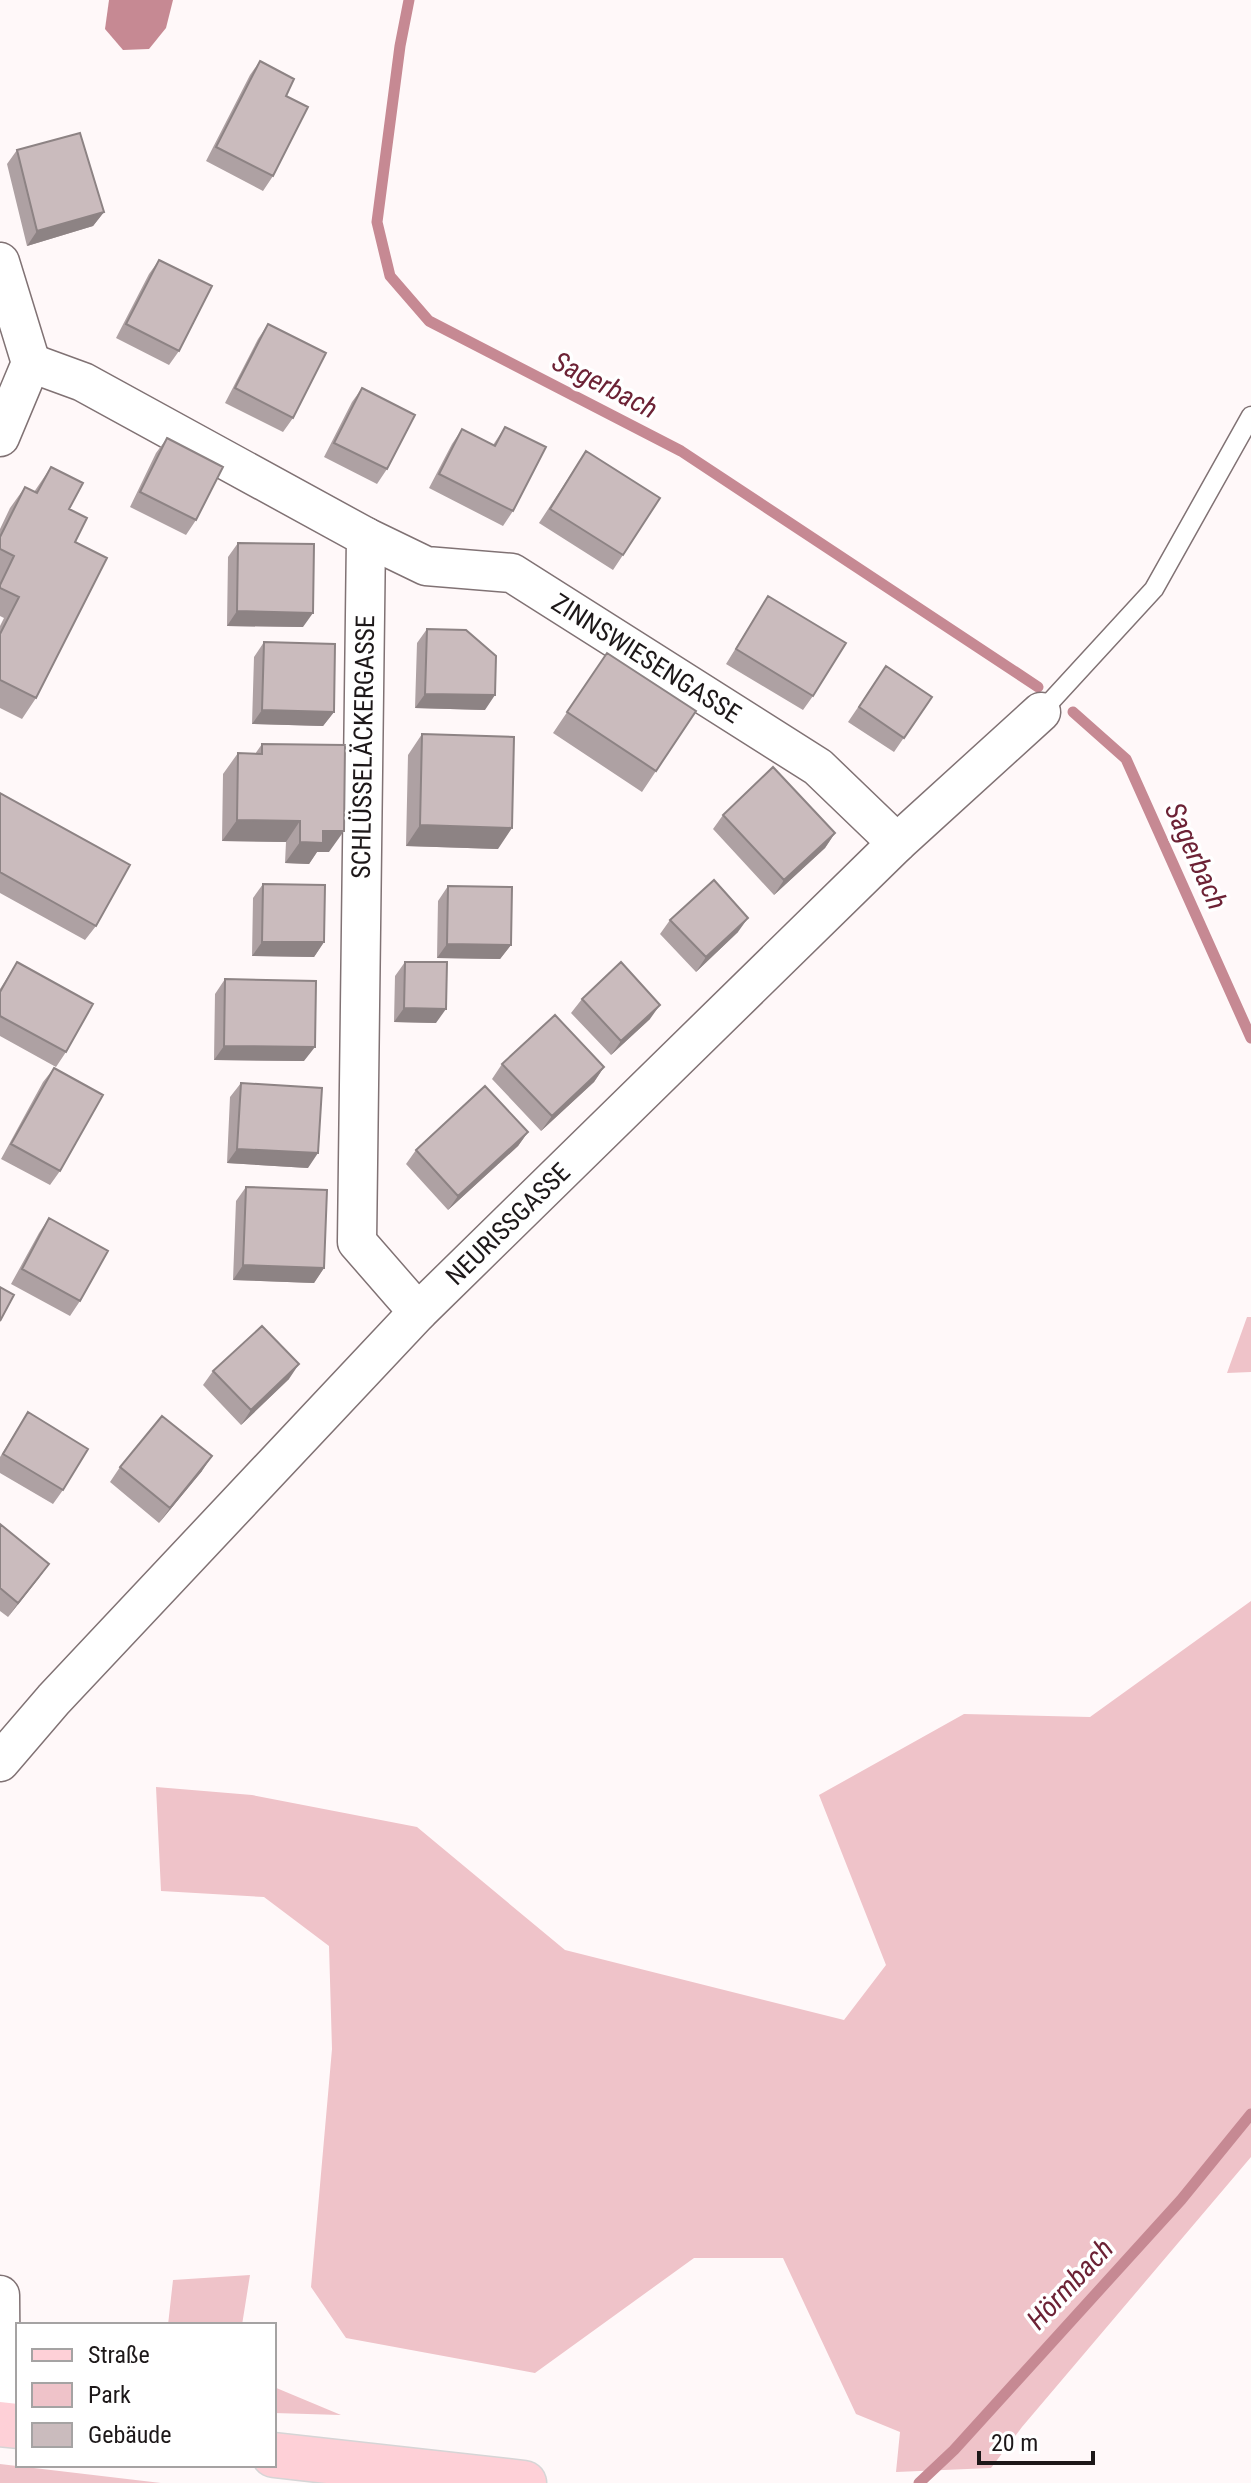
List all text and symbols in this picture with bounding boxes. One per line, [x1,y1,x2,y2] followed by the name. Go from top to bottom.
[547,345,663,425] water label: Sagerbach
[546,587,746,729] street label: ZINNSWIESENGASSE
[346,615,380,879] street label: SCHLÜSSELÄCKERGASSE
[1158,797,1234,915] water label: Sagerbach
[440,1157,576,1291] street label: NEURISSGASSE
[1020,2232,1120,2336] water label: Hörmbach
[16,2323,276,2467] legend
[88,2341,150,2369] text: Straße
[88,2381,131,2409] text: Park
[979,2415,1093,2465] scale bar
[88,2421,172,2449] text: Gebäude
[991,2429,1038,2457] text: 20 m

